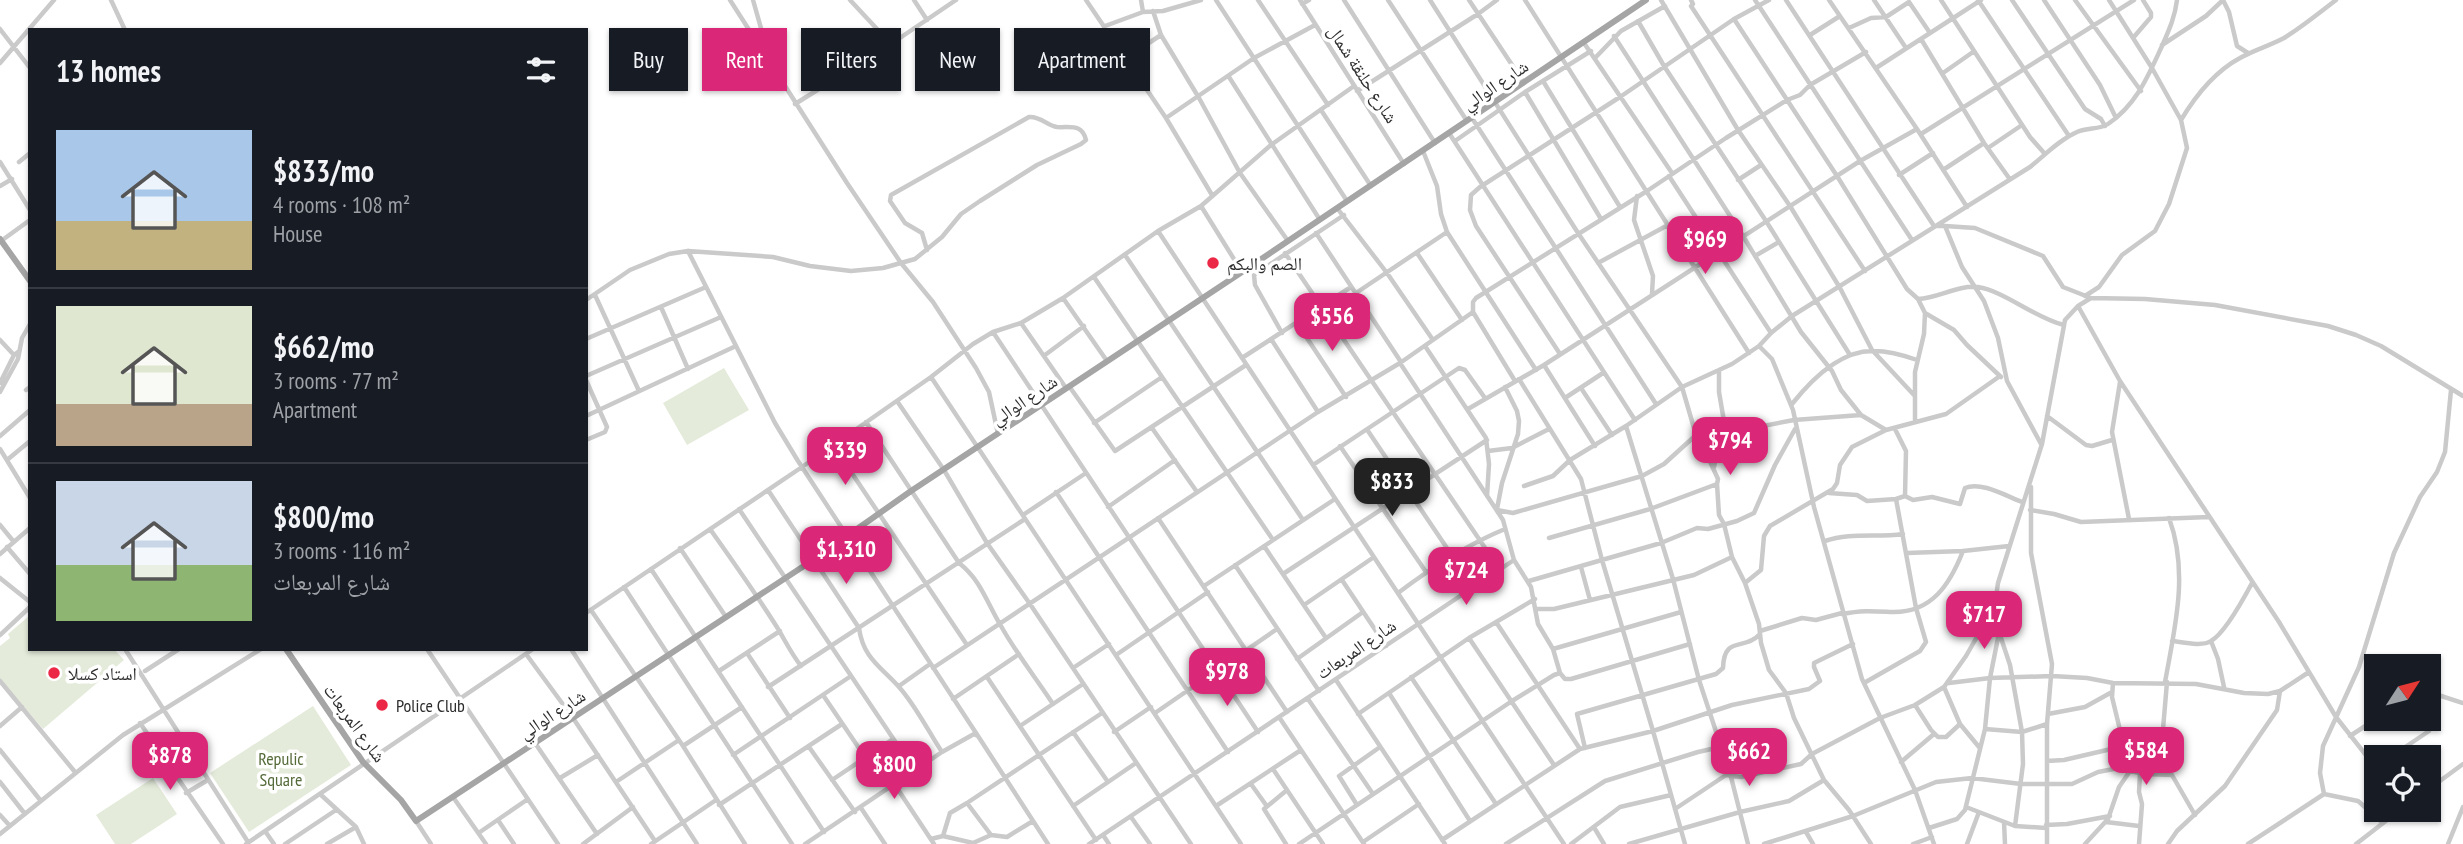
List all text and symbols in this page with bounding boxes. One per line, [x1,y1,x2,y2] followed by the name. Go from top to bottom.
[1323,21,1403,127] street label: شارع حلنقة شمال
[609,28,688,91] chip: Buy
[702,28,787,91] chip: Rent
[801,28,901,91] chip: Filters
[915,28,1000,91] chip: New
[1014,28,1150,91] chip: Apartment
[56,51,161,90] text: 13 homes
[522,51,560,89] icon: filters
[1457,54,1535,118] street label: شارع الوالي
[273,151,374,190] text: $833/mo
[112,158,196,242] icon: home
[273,190,410,219] text: 4 rooms · 108 m²
[1664,216,1746,276] pin: $969
[273,219,323,248] text: House
[1683,224,1727,253] text: $969
[1227,252,1302,276] place label: الصم والبكم
[1205,255,1221,271] marker: الصم والبكم
[1291,294,1373,353] pin: $556
[1310,301,1354,330] text: $556
[273,327,374,366] text: $662/mo
[112,334,196,418] icon: home
[273,366,399,395] text: 3 rooms · 77 m²
[986,369,1064,433] street label: شارع الوالي
[273,395,357,424] text: Apartment
[1689,418,1771,477] pin: $794
[1708,425,1752,454] text: $794
[804,428,886,487] pin: $339
[823,435,867,464] text: $339
[1351,458,1433,518] pin: $833
[1370,466,1414,495] text: $833
[273,497,374,536] text: $800/mo
[112,509,196,593] icon: home
[789,526,903,586] pin: $1,310
[816,534,876,563] text: $1,310
[273,536,410,565] text: 3 rooms · 116 m²
[1425,548,1507,607] pin: $724
[1444,555,1488,584] text: $724
[273,567,390,596] text: شارع المربعات
[1943,592,2025,651] pin: $717
[1962,599,2006,628] text: $717
[1312,614,1400,684] street label: شارع المربعات
[1186,648,1268,708] pin: $978
[2364,654,2441,732] north arrow
[2364,654,2441,822] map controls
[1205,656,1249,685] text: $978
[68,662,137,685] place label: استاد كسلا
[46,665,62,681] marker: استاد كسلا
[319,679,391,767] street label: شارع المربعات
[514,684,592,747] street label: شارع الوالي
[396,694,465,717] place label: Police Club
[374,697,390,713] marker: Police Club
[1708,728,1790,788] pin: $662
[2105,728,2187,787] pin: $584
[129,732,211,792] pin: $878
[2124,735,2168,764] text: $584
[1727,736,1771,765] text: $662
[148,740,192,769] text: $878
[853,742,935,801] pin: $800
[2364,745,2441,822] button: locate
[258,747,304,791] park label: Repulic Square
[872,749,916,778] text: $800

